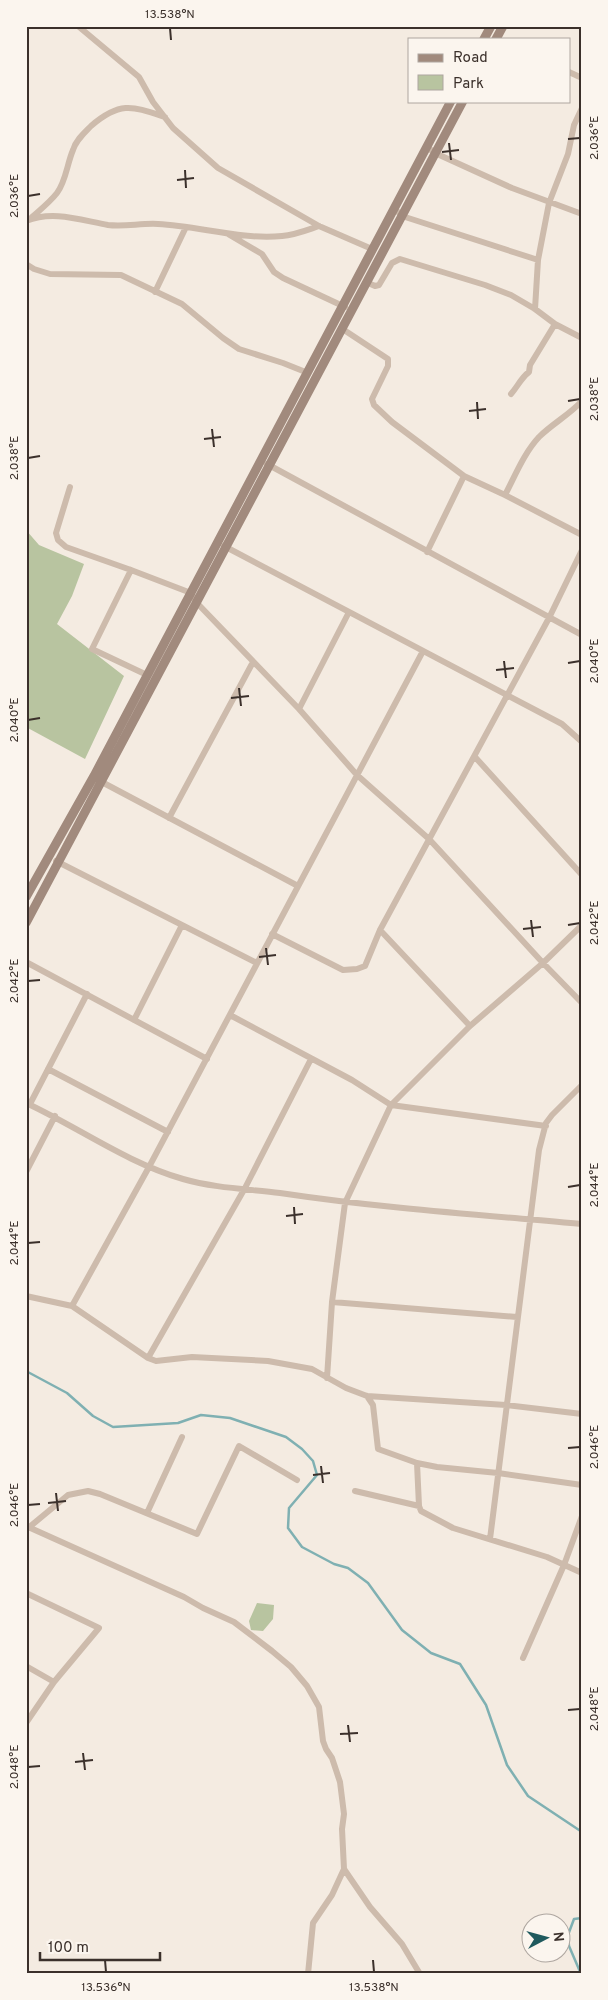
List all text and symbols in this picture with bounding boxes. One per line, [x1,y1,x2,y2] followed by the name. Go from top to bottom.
[145,7,195,23] text: 13.538°N
[408,38,570,102] legend
[453,49,488,68] text: Road
[453,75,484,94] text: Park
[587,116,603,160] text: 2.036°E
[7,174,23,218] text: 2.036°E
[587,377,603,421] text: 2.038°E
[7,436,23,480] text: 2.038°E
[587,638,603,684] text: 2.040°E
[7,697,23,743] text: 2.040°E
[587,901,603,945] text: 2.042°E
[7,959,23,1003] text: 2.042°E
[587,1163,603,1207] text: 2.044°E
[7,1221,23,1265] text: 2.044°E
[587,1425,603,1469] text: 2.046°E
[7,1483,23,1527] text: 2.046°E
[587,1687,603,1731] text: 2.048°E
[7,1745,23,1789] text: 2.048°E
[520,1912,570,1962] north arrow
[40,1930,160,1962] scale bar
[548,1931,566,1943] text: N
[48,1939,89,1958] text: 100 m
[81,1980,131,1996] text: 13.536°N
[349,1980,399,1996] text: 13.538°N

